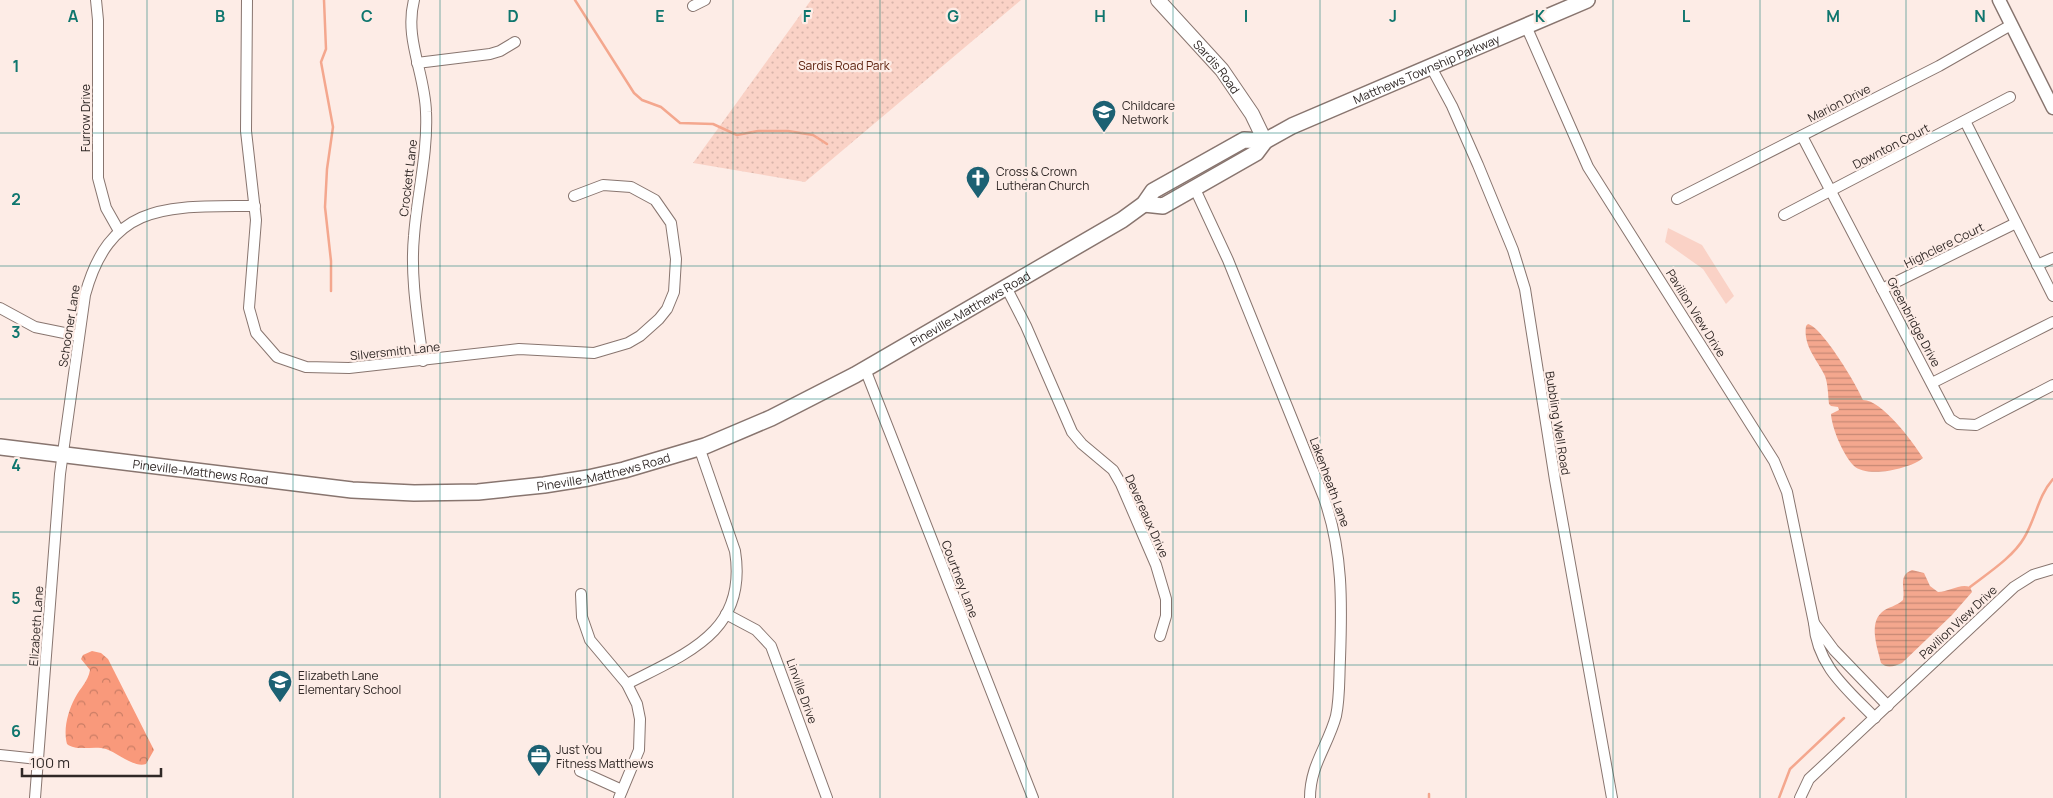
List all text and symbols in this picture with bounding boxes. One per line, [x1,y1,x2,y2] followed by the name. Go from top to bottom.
[68,5,79,27] text: A
[215,5,225,27] text: B
[361,5,373,27] text: C
[507,5,519,27] text: D
[655,5,665,27] text: E
[803,5,812,27] text: F
[947,5,959,27] text: G
[1094,5,1106,27] text: H
[1244,5,1248,27] text: I
[1389,5,1397,27] text: J
[1535,5,1546,27] text: K
[1682,5,1691,27] text: L
[1826,5,1840,27] text: M
[1974,5,1986,27] text: N
[1350,30,1503,108] street label: Matthews Township Parkway
[1190,36,1244,97] street label: Sardis Road
[12,55,20,77] text: 1
[798,57,891,74] park label: Sardis Road Park
[1805,80,1873,126] street label: Marion Drive
[77,84,94,152] street label: Furrow Drive
[1122,97,1175,128] place label: Childcare Network
[1091,99,1117,133] school or university icon: Childcare Network
[1850,119,1933,173] street label: Downton Court
[395,138,421,218] street label: Crockett Lane
[996,163,1089,194] place label: Cross & Crown Lutheran Church
[965,165,991,199] church icon: Cross & Crown Lutheran Church
[11,188,21,210] text: 2
[1901,218,1987,272] street label: Highclere Court
[1662,266,1730,360] street label: Pavilion View Drive
[907,267,1033,350] street label: Pineville-Matthews Road
[1883,274,1945,370] street label: Greenbridge Drive
[54,284,84,368] street label: Schooner Lane
[11,321,21,343] text: 3
[349,338,441,364] street label: Silversmith Lane
[1541,370,1575,476] street label: Bubbling Well Road
[1306,435,1354,529] street label: Lakenheath Lane
[536,448,672,494] street label: Pineville-Matthews Road
[11,454,21,476] text: 4
[132,455,269,488] street label: Pineville-Matthews Road
[1121,472,1173,560] street label: Devereaux Drive
[937,538,983,620] street label: Courtney Lane
[1915,581,2001,663] street label: Pavilion View Drive
[25,585,47,667] street label: Elizabeth Lane
[11,587,21,609] text: 5
[782,656,822,726] street label: Linville Drive
[298,667,401,698] place label: Elizabeth Lane Elementary School
[267,669,293,703] school or university icon: Elizabeth Lane Elementary School
[11,720,21,742] text: 6
[556,741,654,772] place label: Just You Fitness Matthews
[526,743,552,777] office icon: Just You Fitness Matthews
[22,746,161,778] scale bar
[30,752,70,773] text: 100 m

